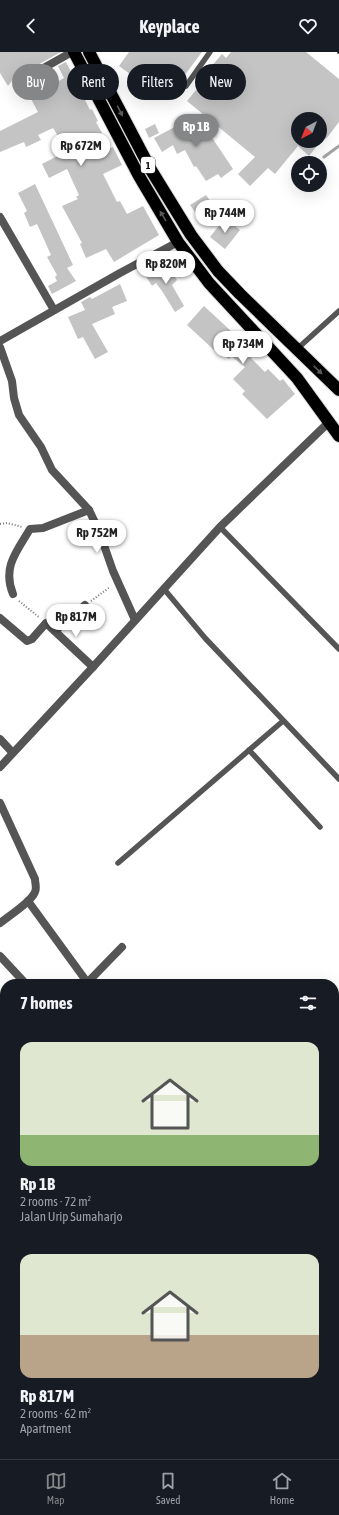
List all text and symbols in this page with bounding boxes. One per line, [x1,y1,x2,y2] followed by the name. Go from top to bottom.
[20,15,42,37] icon: back
[297,15,319,37] icon: heart
[139,16,200,37] text: Keyplace
[12,64,59,100] chip: Buy
[67,64,119,100] chip: Rent
[127,64,187,100] chip: Filters
[195,64,246,100] chip: New
[117,106,123,117] one-way arrow
[291,112,327,148] north arrow
[291,112,327,192] map controls
[168,114,224,148] pin: Rp 1B
[183,119,209,134] text: Rp 1B
[44,133,118,167] pin: Rp 672M
[60,138,102,153] text: Rp 672M
[291,156,327,192] button: locate
[141,157,155,173] road number: 1
[188,200,262,234] pin: Rp 744M
[204,205,246,220] text: Rp 744M
[159,210,166,222] one-way arrow
[129,251,203,285] pin: Rp 820M
[145,256,187,271] text: Rp 820M
[206,331,280,365] pin: Rp 734M
[222,336,264,351] text: Rp 734M
[313,365,323,375] one-way arrow
[60,520,134,554] pin: Rp 752M
[76,525,118,540] text: Rp 752M
[39,604,113,638] pin: Rp 817M
[55,609,97,624] text: Rp 817M
[297,992,319,1014] icon: filters
[20,993,73,1013] text: 7 homes
[134,1068,206,1140] icon: home
[20,1174,55,1194] text: Rp 1B
[20,1194,91,1209] text: 2 rooms · 72 m²
[20,1209,123,1224] text: Jalan Urip Sumaharjo
[134,1280,206,1352] icon: home
[20,1386,74,1406] text: Rp 817M
[20,1406,91,1421] text: 2 rooms · 62 m²
[20,1421,71,1436] text: Apartment
[45,1470,67,1506] tab: Map
[156,1470,180,1506] tab: Saved
[270,1470,294,1506] tab: Home

